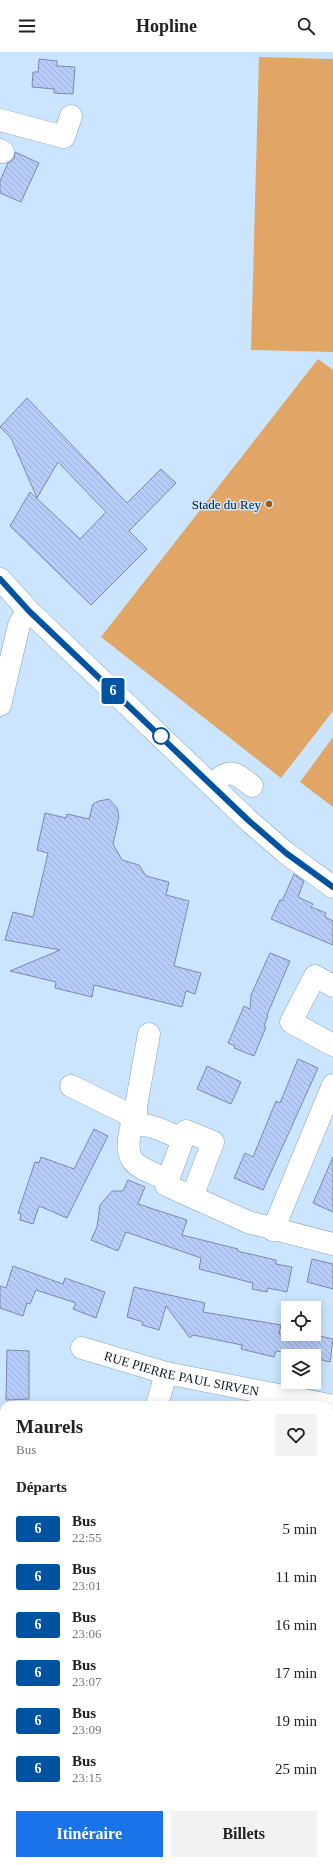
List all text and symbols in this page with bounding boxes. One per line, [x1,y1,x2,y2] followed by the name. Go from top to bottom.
[16,15,38,37] icon: menu
[295,15,317,37] icon: search
[136,16,197,36] text: Hopline
[192,497,261,512] place label: Stade du Rey
[264,499,274,509] marker: Stade du Rey
[100,678,126,704] line badge: 6
[110,683,117,698] text: 6
[152,727,170,745] unlabelled marker
[281,1301,321,1389] map controls
[281,1301,321,1341] button: locate
[102,1348,261,1399] street label: RUE PIERRE PAUL SIRVEN
[281,1349,321,1389] button: layers
[275,1414,317,1456] button: heart
[16,1416,83,1437] text: Maurels
[16,1442,36,1457] text: Bus
[16,1479,67,1495] text: Départs
[72,1513,96,1529] text: Bus
[35,1521,42,1536] text: 6
[282,1521,317,1537] text: 5 min
[72,1530,102,1545] text: 22:55
[72,1561,96,1577] text: Bus
[35,1569,42,1584] text: 6
[275,1569,317,1585] text: 11 min
[72,1578,102,1593] text: 23:01
[72,1609,96,1625] text: Bus
[35,1617,42,1632] text: 6
[275,1617,317,1633] text: 16 min
[72,1626,102,1641] text: 23:06
[72,1657,96,1673] text: Bus
[35,1665,42,1680] text: 6
[275,1665,317,1681] text: 17 min
[72,1674,102,1689] text: 23:07
[72,1705,96,1721] text: Bus
[35,1713,42,1728] text: 6
[275,1713,317,1729] text: 19 min
[72,1722,102,1737] text: 23:09
[72,1753,96,1769] text: Bus
[35,1761,42,1776] text: 6
[275,1761,317,1777] text: 25 min
[72,1770,102,1785] text: 23:15
[16,1811,163,1857] button: Itinéraire
[171,1811,317,1857] button: Billets

